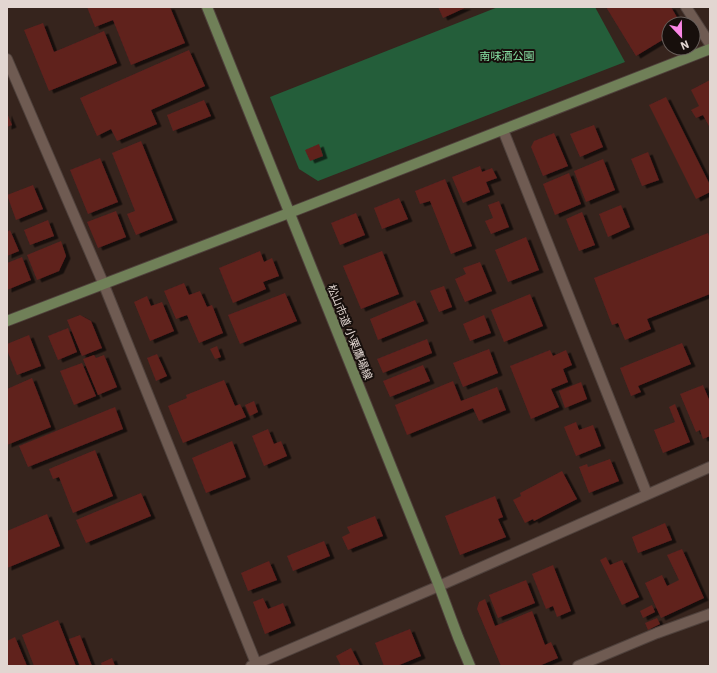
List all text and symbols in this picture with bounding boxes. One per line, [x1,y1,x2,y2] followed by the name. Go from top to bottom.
[661,16,701,56] north arrow
[678,37,691,53] text: N
[480,49,535,63] park label: 南味酒公園
[324,282,376,382] street label: 松山市道 小栗鷹場線

